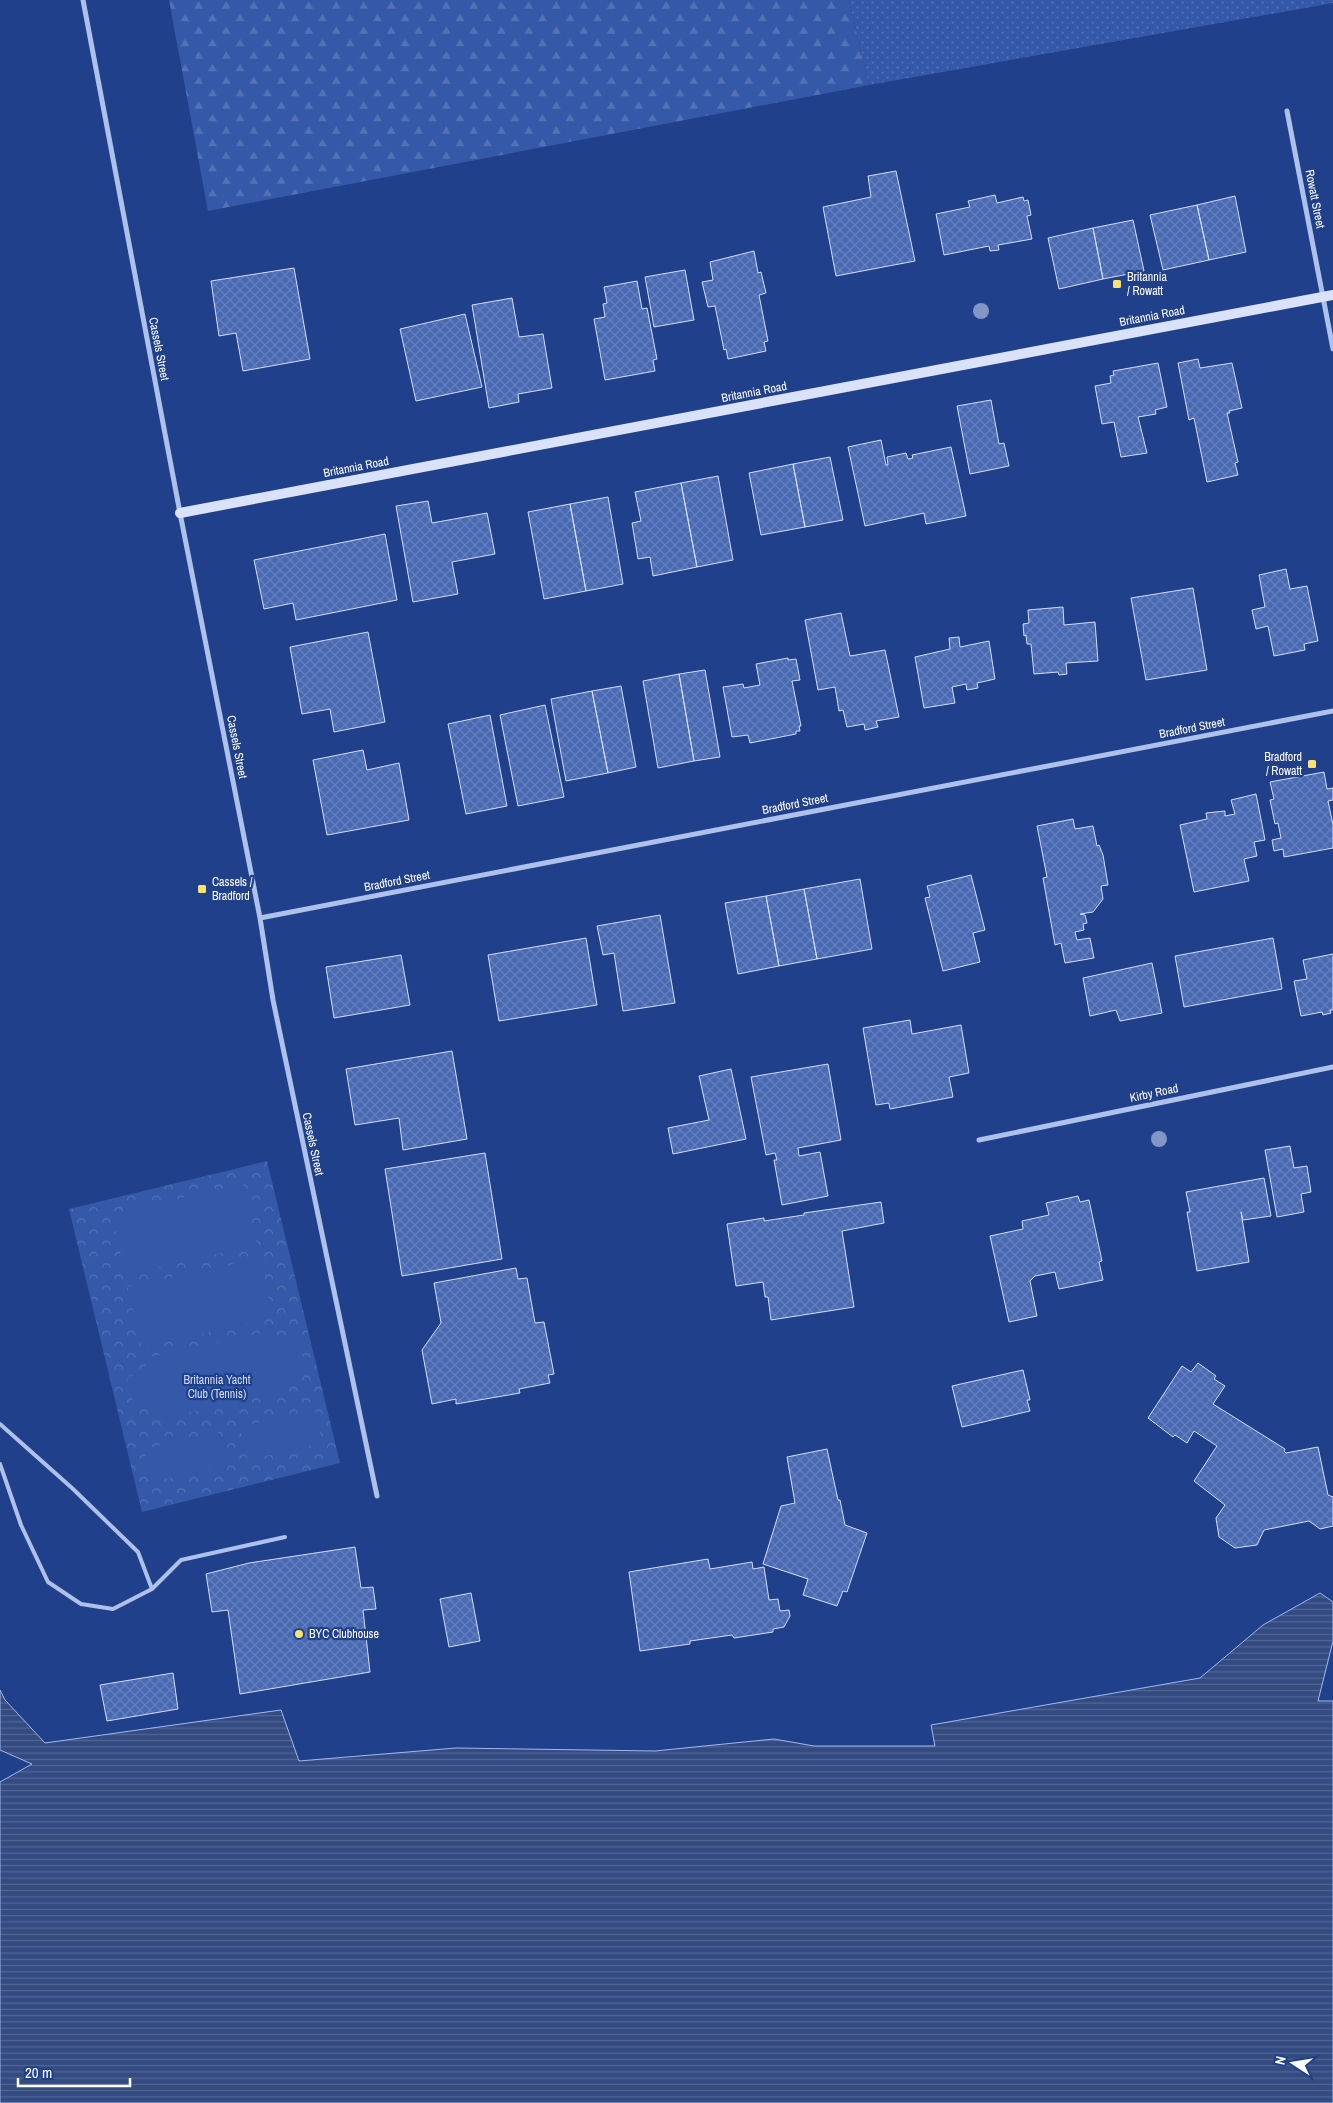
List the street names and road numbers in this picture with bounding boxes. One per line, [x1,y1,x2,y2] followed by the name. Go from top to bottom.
[1301,168,1329,230] street label: Rowatt Street
[1118,302,1186,330] street label: Britannia Road
[145,316,173,382] street label: Cassels Street
[720,378,788,406] street label: Britannia Road
[322,453,390,481] street label: Britannia Road
[223,714,251,780] street label: Cassels Street
[1158,714,1227,742] street label: Bradford Street
[761,790,830,818] street label: Bradford Street
[363,867,432,895] street label: Bradford Street
[1128,1080,1180,1106] street label: Kirby Road
[299,1111,328,1177] street label: Cassels Street

